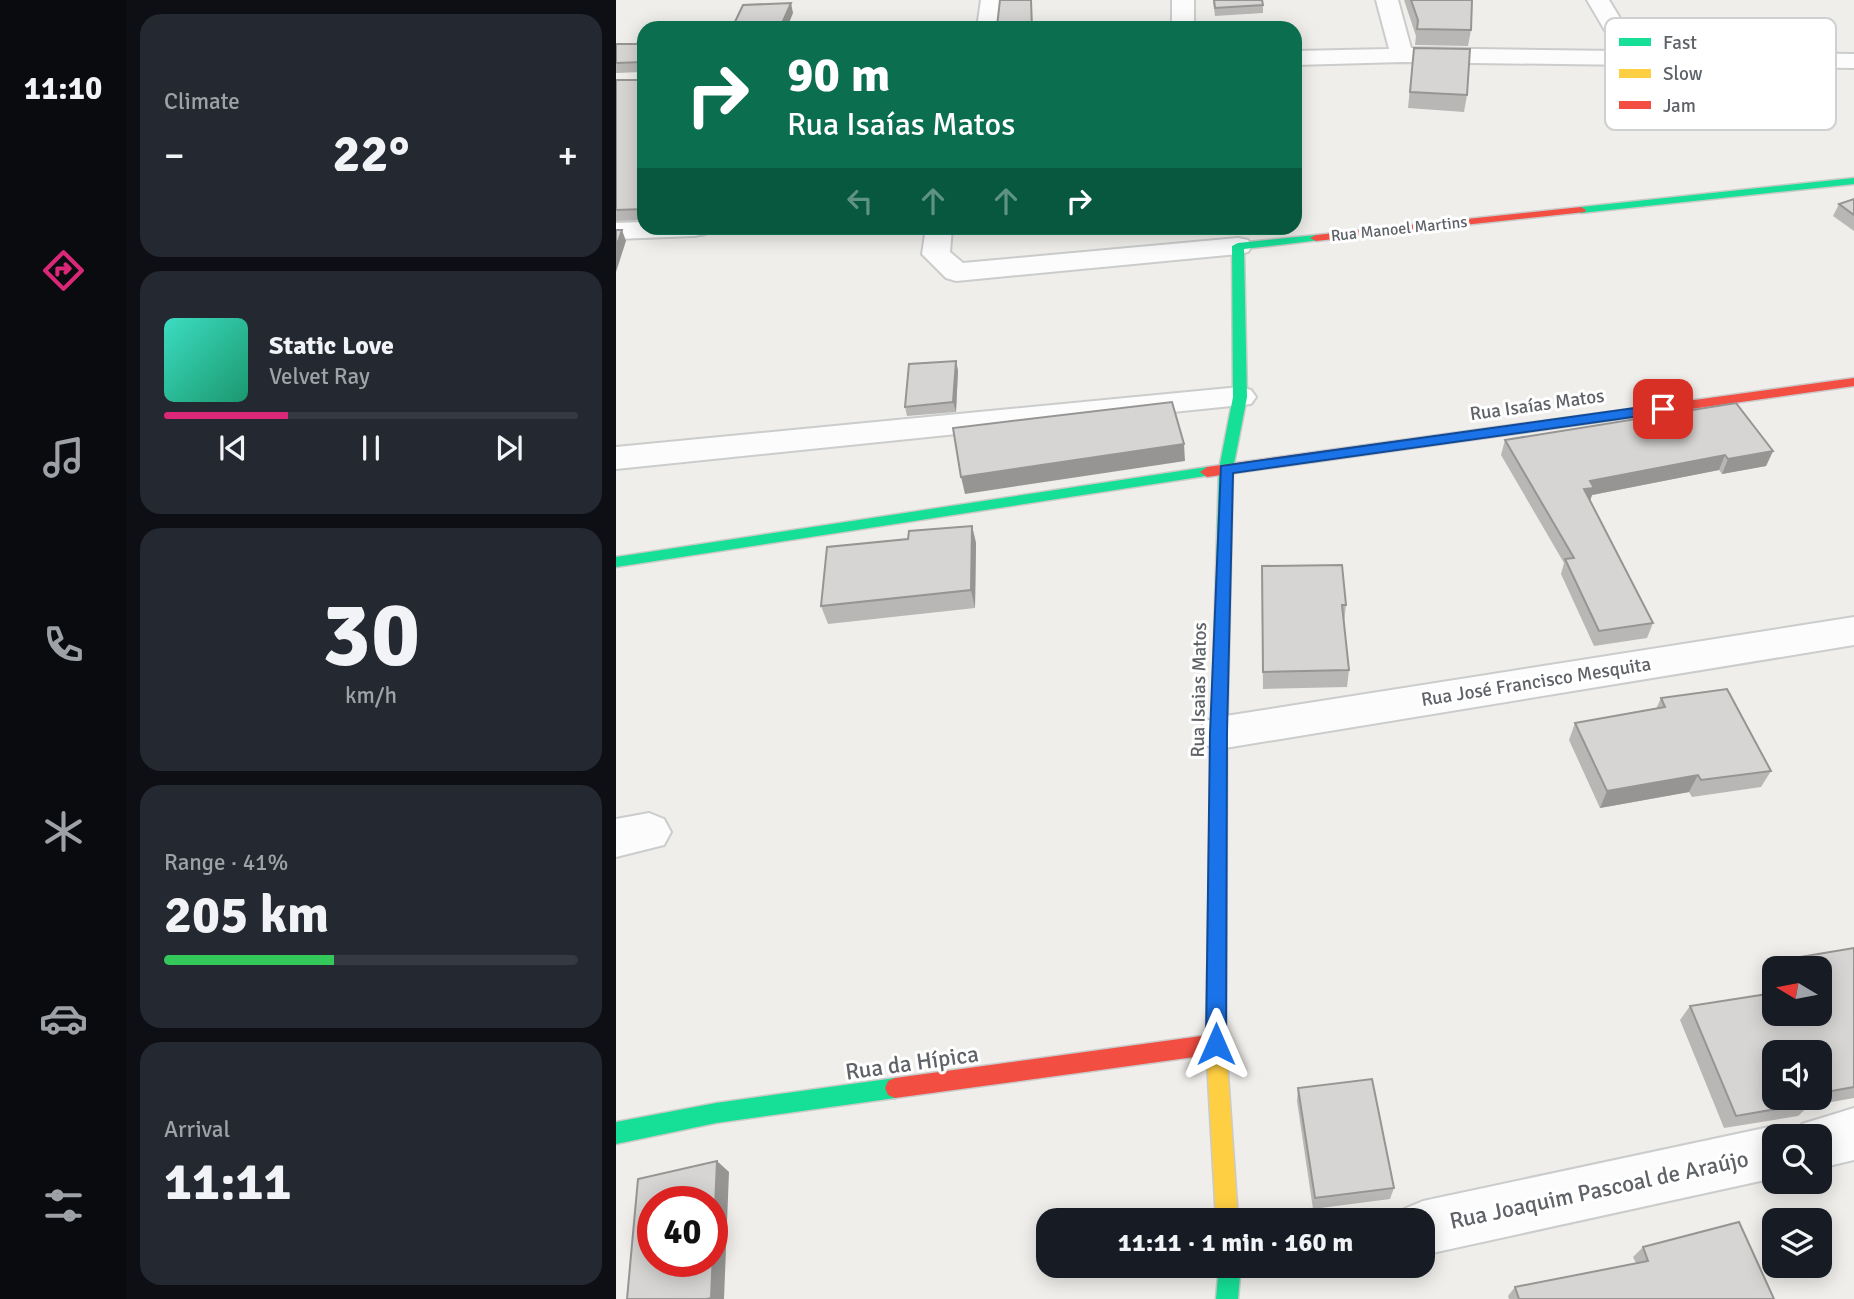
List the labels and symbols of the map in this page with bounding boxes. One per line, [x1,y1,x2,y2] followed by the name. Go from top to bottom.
[1605,18,1836,130] legend
[1663,31,1697,55] text: Fast
[1663,62,1703,86] text: Slow
[1663,94,1696,118] text: Jam
[1330,212,1468,246] street label: Rua Manoel Martins
[1633,379,1693,439] pin
[1468,384,1606,426] street label: Rua Isaías Matos
[1186,622,1212,758] street label: Rua Isaias Matos
[1419,652,1653,712] street label: Rua José Francisco Mesquita
[1762,956,1832,1026] north arrow
[1179,1007,1253,1081] position arrow
[844,1039,980,1087] street label: Rua da Hípica
[1447,1144,1751,1236] street label: Rua Joaquim Pascoal de Araújo
[637,1186,728,1277] speed limit sign: 40

